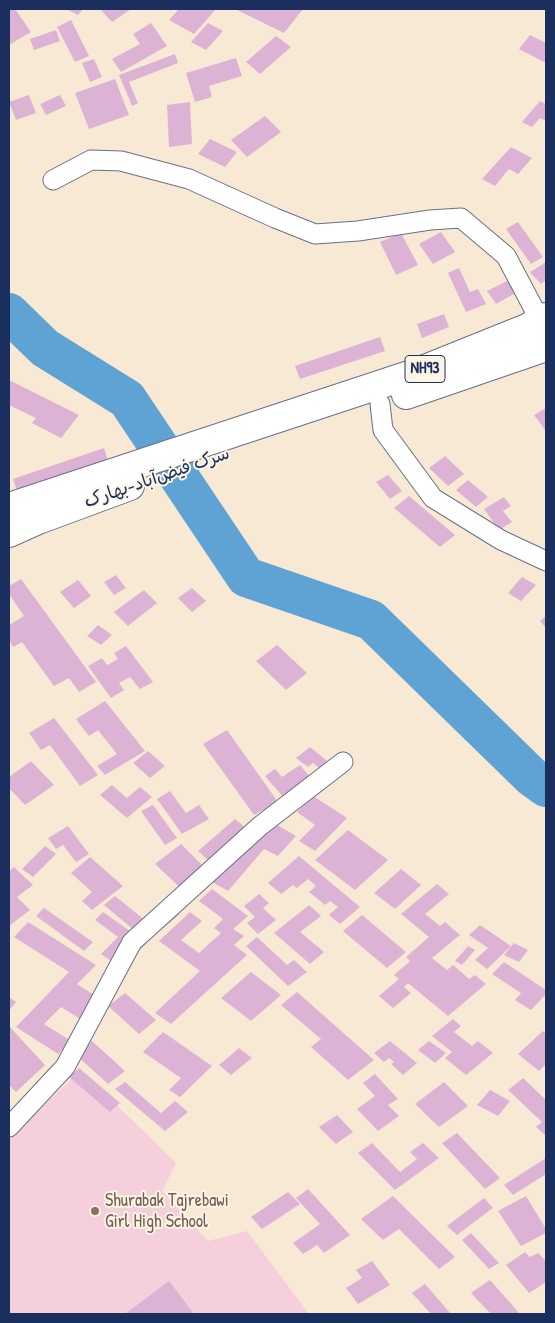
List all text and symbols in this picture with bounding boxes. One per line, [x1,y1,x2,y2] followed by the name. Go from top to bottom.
[405,356,445,382] road number: NH93
[81,443,233,513] street label: سرک فیض‌آباد-بهارک
[105,1190,229,1232] place label: Shurabak Tajrebawi Girl High School
[89,1205,101,1217] marker: Shurabak Tajrebawi Girl High School

